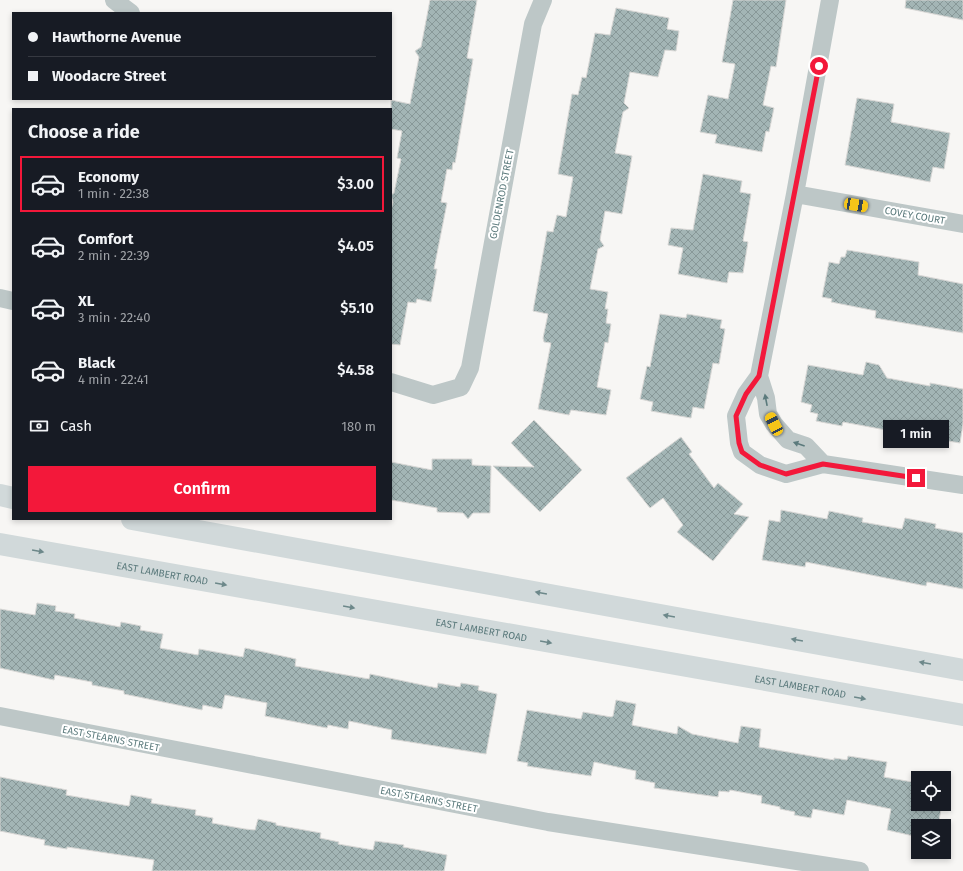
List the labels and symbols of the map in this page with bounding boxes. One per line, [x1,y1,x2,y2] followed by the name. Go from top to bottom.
[810,57,828,75] route start
[487,148,517,240] street label: GOLDENROD STREET
[843,197,869,213] car
[884,205,947,227] street label: COVEY COURT
[763,394,769,406] one-way arrow
[763,411,785,437] car
[883,420,949,448] callout: 1 min
[792,441,804,447] one-way arrow
[907,469,925,487] route end
[32,548,44,554] one-way arrow
[116,560,209,588] street label: EAST LAMBERT ROAD
[215,581,227,587] one-way arrow
[535,590,547,596] one-way arrow
[343,605,355,611] one-way arrow
[663,613,675,619] one-way arrow
[435,616,528,644] street label: EAST LAMBERT ROAD
[791,636,803,642] one-way arrow
[540,640,552,646] one-way arrow
[919,660,931,666] one-way arrow
[754,673,847,701] street label: EAST LAMBERT ROAD
[854,695,866,701] one-way arrow
[61,724,161,754] street label: EAST STEARNS STREET
[379,785,479,815] street label: EAST STEARNS STREET

